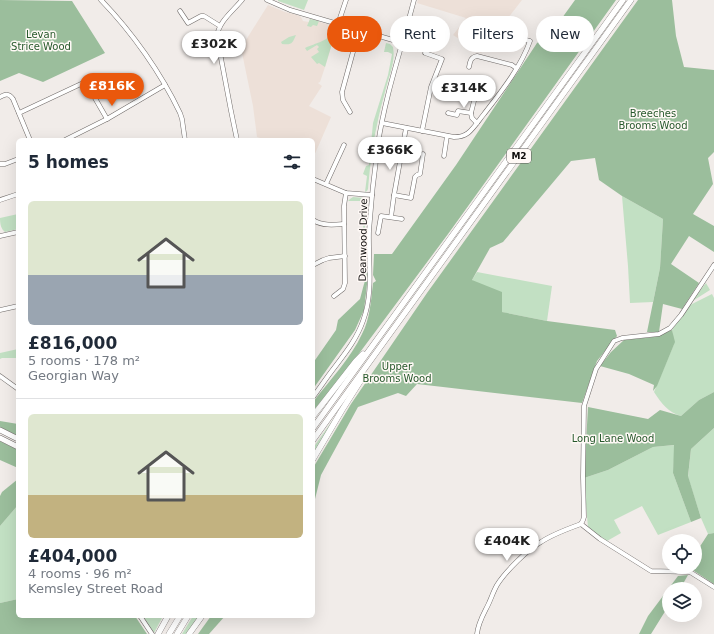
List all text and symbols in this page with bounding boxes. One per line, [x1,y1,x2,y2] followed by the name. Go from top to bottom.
[327,16,382,52] chip: Buy
[390,16,450,52] chip: Rent
[458,16,528,52] chip: Filters
[536,16,594,52] chip: New
[11,29,71,52] park label: Levan Strice Wood
[186,31,242,65] pin: £302K
[191,36,237,51] text: £302K
[84,73,140,107] pin: £816K
[436,75,492,109] pin: £314K
[89,78,135,93] text: £816K
[441,80,487,95] text: £314K
[618,108,688,131] park label: Breeches Brooms Wood
[362,137,418,171] pin: £366K
[367,142,413,157] text: £366K
[507,149,531,163] road number: M2
[281,151,303,173] icon: filters
[28,152,109,172] text: 5 homes
[357,198,369,282] street label: Deanwood Drive
[130,227,202,299] icon: home
[28,333,117,353] text: £816,000
[28,353,140,368] text: 5 rooms · 178 m²
[362,361,432,384] park label: Upper Brooms Wood
[28,368,119,383] text: Georgian Way
[572,433,654,444] park label: Long Lane Wood
[130,440,202,512] icon: home
[479,528,535,562] pin: £404K
[484,533,530,548] text: £404K
[662,534,702,622] map controls
[662,534,702,574] button: locate
[28,546,117,566] text: £404,000
[28,566,132,581] text: 4 rooms · 96 m²
[28,581,163,596] text: Kemsley Street Road
[662,582,702,622] button: layers

